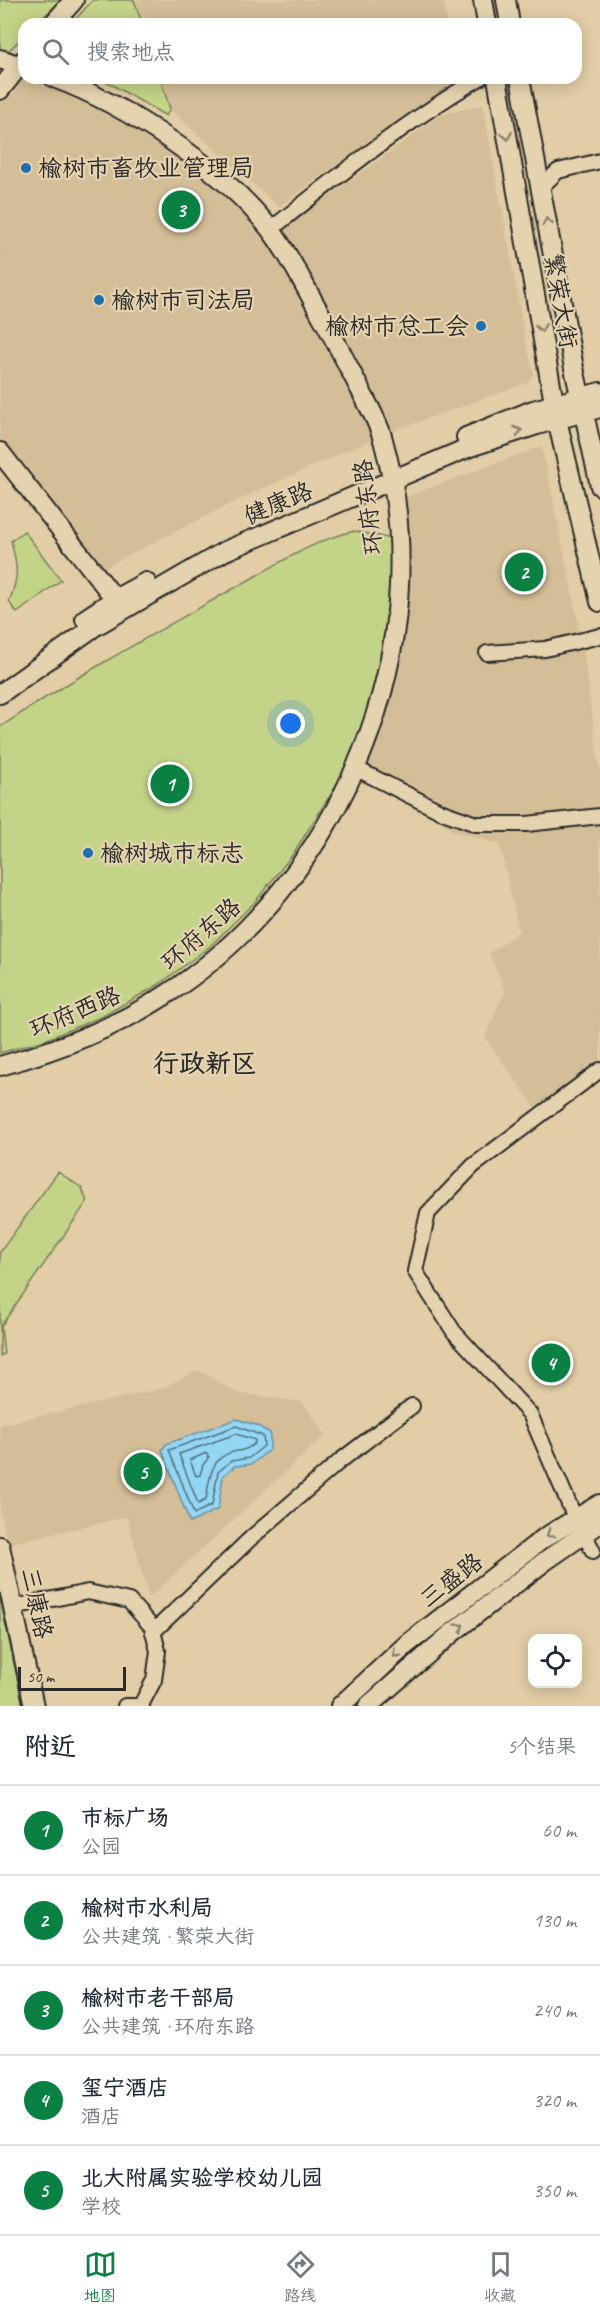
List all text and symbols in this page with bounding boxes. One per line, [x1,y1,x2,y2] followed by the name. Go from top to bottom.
[18,18,582,84] search box
[39,35,72,68] icon: search
[87,38,175,66] text: 搜索地点
[500,130,513,140] one-way arrow
[38,153,254,183] place label: 榆树市畜牧业管理局
[19,161,33,175] marker: 榆树市畜牧业管理局
[162,188,201,232] pin: 3
[541,218,554,228] one-way arrow
[538,251,584,351] street label: 繁荣大街
[111,285,255,315] place label: 榆树市司法局
[92,293,106,307] marker: 榆树市司法局
[325,311,469,341] place label: 榆树市总工会
[474,319,488,333] marker: 榆树市总工会
[534,322,547,332] one-way arrow
[512,426,523,439] one-way arrow
[347,458,389,556] street label: 环府东路
[239,475,317,531] street label: 健康路
[504,550,544,594] pin: 2
[276,709,305,738] your location
[150,762,190,806] pin: 1
[100,838,244,868] place label: 榆树城市标志
[81,846,95,860] marker: 榆树城市标志
[155,891,247,977] street label: 环府东路
[25,979,125,1045] street label: 环府西路
[153,1047,257,1080] district label: 行政新区
[532,1340,570,1386] pin: 4
[124,1450,162,1494] pin: 5
[546,1527,557,1538] one-way arrow
[413,1546,489,1614] street label: 三盛路
[15,1565,59,1641] street label: 三康路
[453,1623,464,1634] one-way arrow
[528,1634,582,1688] map controls
[528,1634,582,1688] button: locate
[393,1647,403,1658] one-way arrow
[18,1664,126,1692] scale bar
[27,1667,54,1687] text: 50 m
[24,1730,76,1763] text: 附近
[507,1734,576,1759] text: 5个结果
[81,1804,169,1832] text: 市标广场
[39,1818,48,1843] text: 1
[542,1818,576,1843] text: 60 m
[81,1834,121,1859] text: 公园
[81,1894,213,1922] text: 榆树市水利局
[39,1908,48,1933] text: 2
[533,1908,576,1933] text: 130 m
[81,1924,254,1949] text: 公共建筑 · 繁荣大街
[81,1984,235,2012] text: 榆树市老干部局
[39,1998,48,2023] text: 3
[533,1998,576,2023] text: 240 m
[81,2014,254,2039] text: 公共建筑 · 环府东路
[81,2074,169,2102] text: 玺宁酒店
[39,2088,48,2113] text: 4
[533,2088,576,2113] text: 320 m
[81,2104,121,2129] text: 酒店
[81,2164,323,2192] text: 北大附属实验学校幼儿园
[39,2178,48,2203] text: 5
[533,2178,576,2203] text: 350 m
[81,2194,121,2219] text: 学校
[84,2248,117,2306] tab: 地图
[284,2248,317,2306] tab: 路线
[484,2248,517,2306] tab: 收藏

